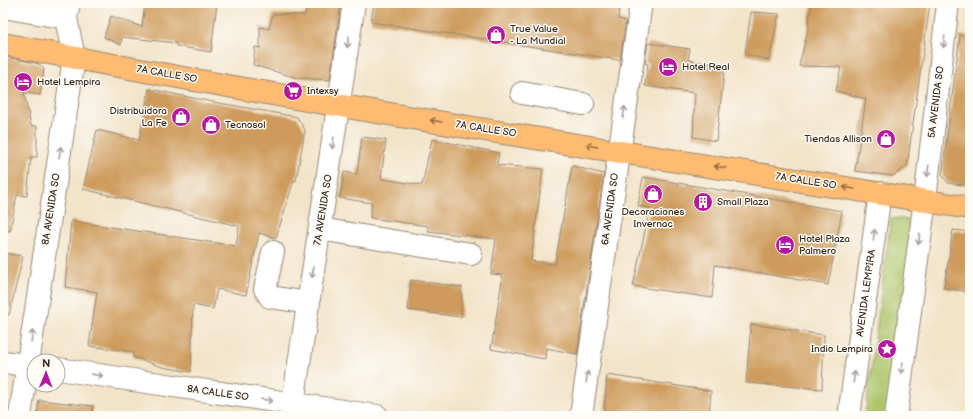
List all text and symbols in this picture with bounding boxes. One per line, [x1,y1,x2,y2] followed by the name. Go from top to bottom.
[510,23,566,47] place label: True Value - La Mundial
[485,24,507,46] shop icon: True Value - La Mundial
[344,35,352,48] one-way arrow
[940,35,948,48] one-way arrow
[657,56,679,78] hotel icon: Hotel Real
[682,61,729,73] place label: Hotel Real
[136,63,199,85] street label: 7A CALLE SO
[926,65,946,139] street label: 5A AVENIDA SO
[12,71,34,93] hotel icon: Hotel Lempira
[37,76,101,88] place label: Hotel Lempira
[282,80,304,102] supermarket icon: Intexsy
[307,85,339,97] place label: Intexsy
[109,105,167,129] place label: Distribuidora La Fe
[170,106,192,128] shop icon: Distribuidora La Fe
[620,106,628,119] one-way arrow
[200,114,222,136] shop icon: Tecnosol
[430,117,443,125] one-way arrow
[455,118,518,140] street label: 7A CALLE SO
[225,119,265,131] place label: Tecnosol
[875,128,897,150] shop icon: Tiendas Allison
[804,133,872,145] place label: Tiendas Allison
[329,136,337,149] one-way arrow
[586,142,599,150] one-way arrow
[56,146,64,159] one-way arrow
[714,163,727,171] one-way arrow
[924,164,932,177] one-way arrow
[775,170,838,192] street label: 7A CALLE SO
[39,172,63,246] street label: 8A AVENIDA SO
[599,172,621,246] street label: 6A AVENIDA SO
[311,173,335,246] street label: 7A AVENIDA SO
[642,183,664,205] shop icon: Decoraciones Invernac
[843,184,856,192] one-way arrow
[692,191,714,213] building icon: Small Plaza
[717,196,769,208] place label: Small Plaza
[621,206,685,230] place label: Decoraciones Invernac
[870,229,878,242] one-way arrow
[915,232,923,245] one-way arrow
[799,233,850,257] place label: Hotel Plaza Palmero
[774,234,796,256] hotel icon: Hotel Plaza Palmero
[854,248,878,337] street label: AVENIDA LEMPIRA
[309,265,317,278] one-way arrow
[28,330,36,343] one-way arrow
[876,338,898,360] place icon: Indio Lempira
[811,343,873,355] place label: Indio Lempira
[26,353,66,393] north arrow
[42,357,50,370] text: N
[898,361,906,374] one-way arrow
[90,371,103,379] one-way arrow
[583,371,591,384] one-way arrow
[850,371,858,384] one-way arrow
[186,383,250,403] street label: 8A CALLE SO
[260,396,273,404] one-way arrow

